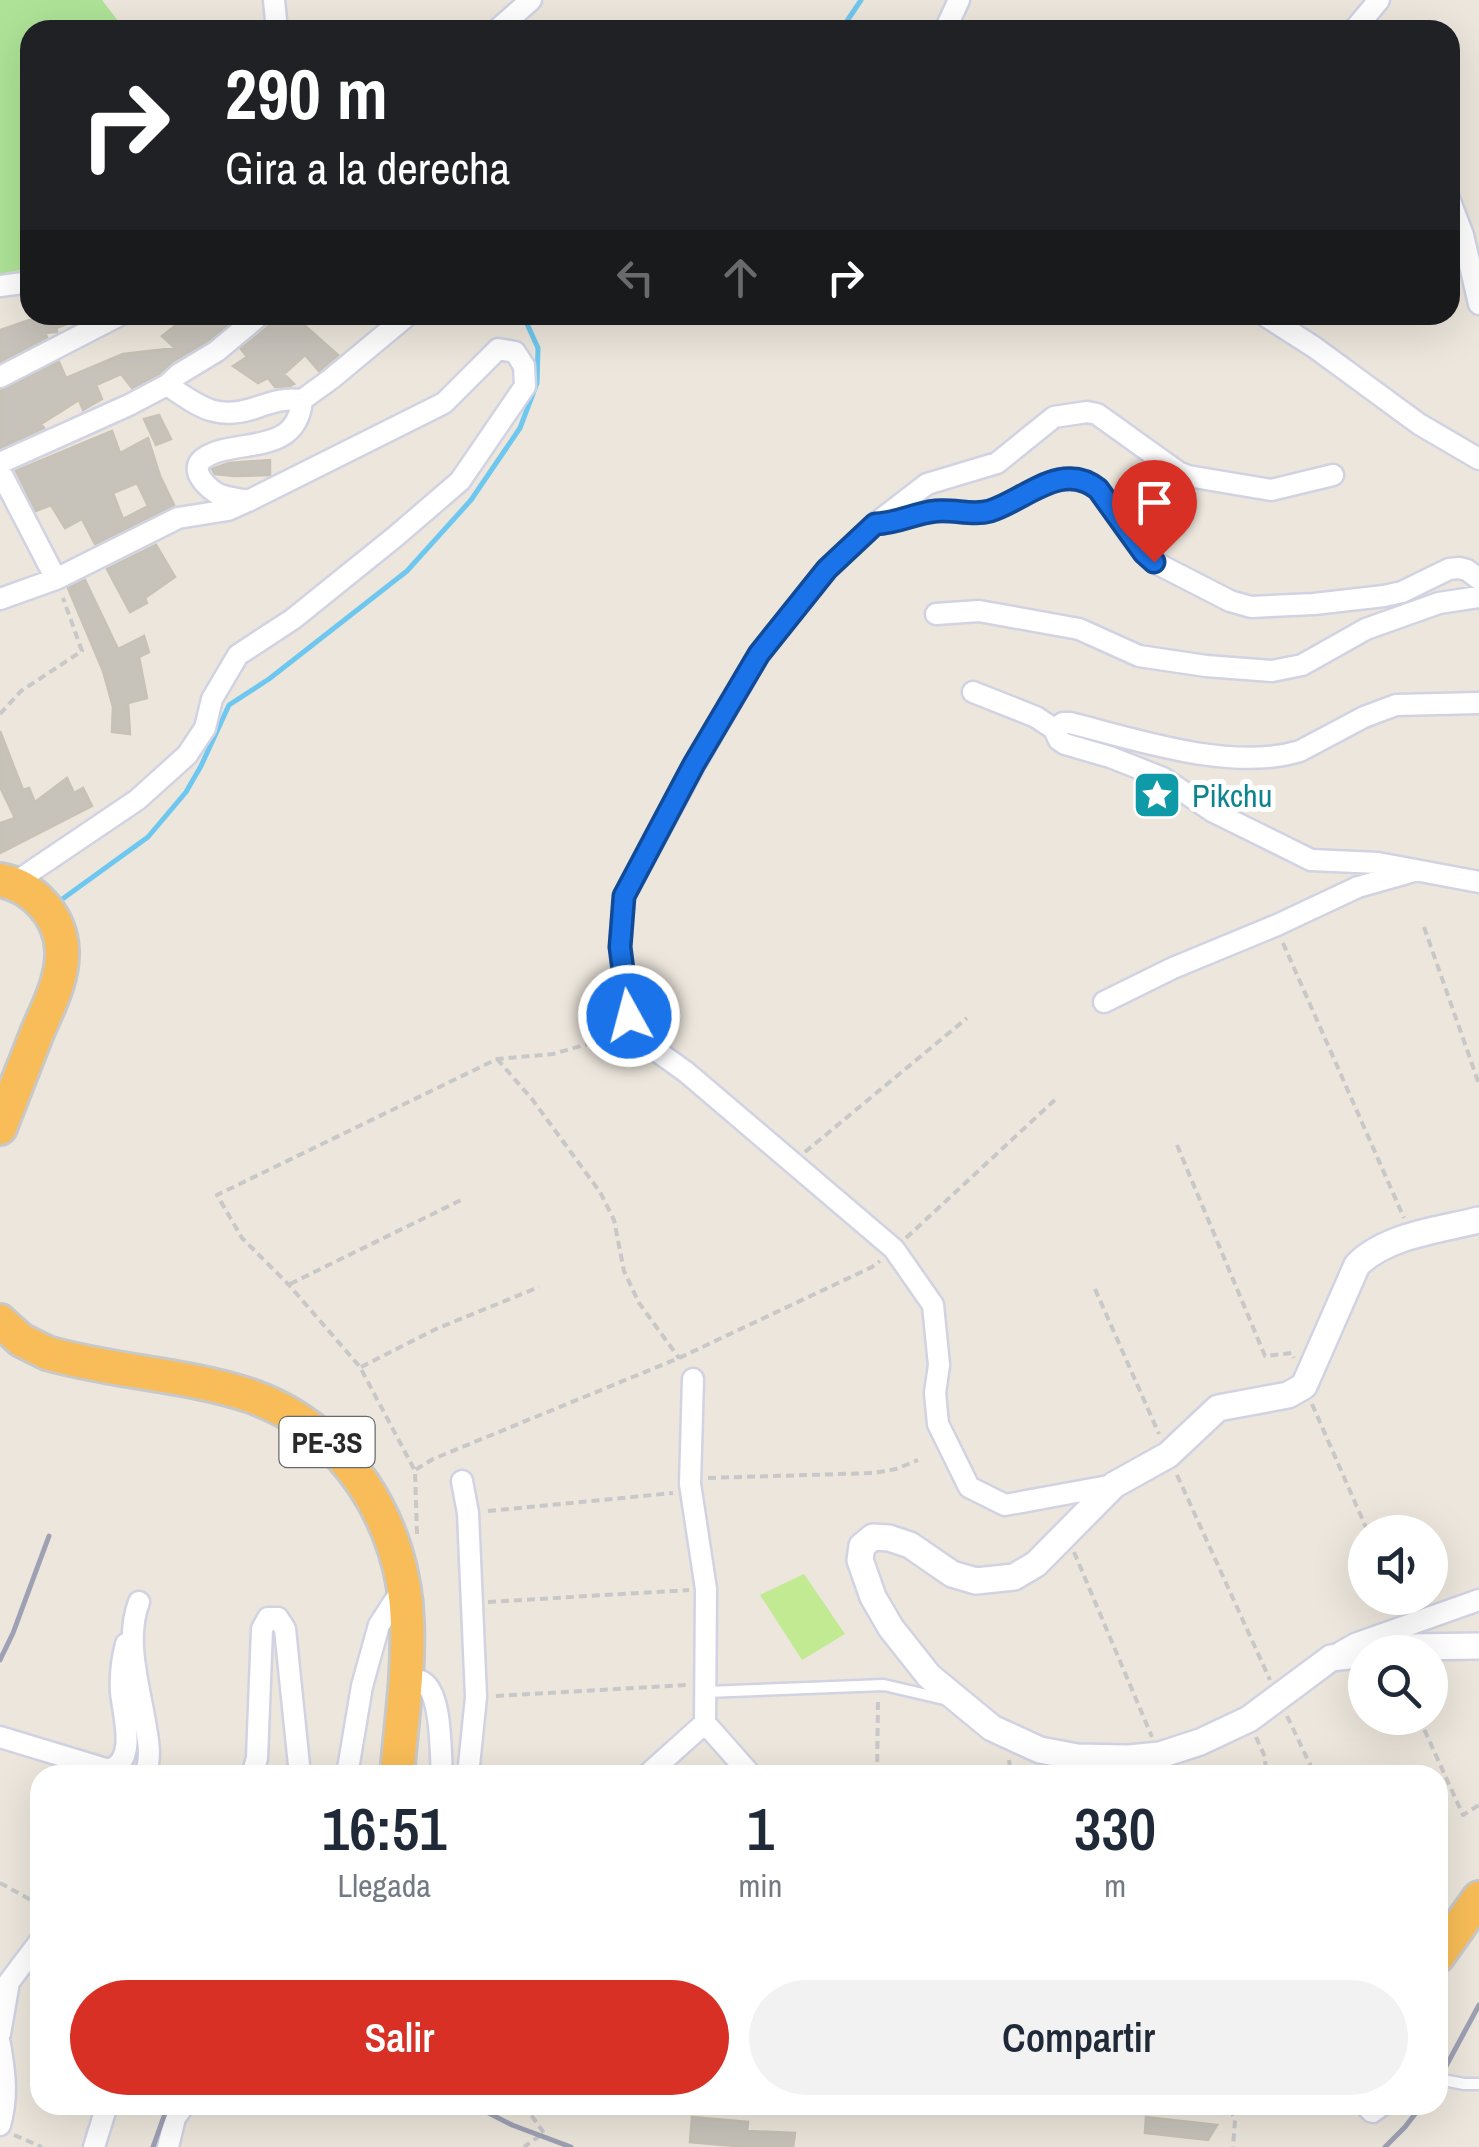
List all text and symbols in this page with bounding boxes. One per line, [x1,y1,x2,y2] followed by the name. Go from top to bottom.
[225,47,388,141] text: 290 m
[60,60,190,190] icon: right
[225,137,510,198] text: Gira a la derecha
[608,250,663,305] icon: left
[713,250,768,305] icon: ahead
[818,250,873,305] icon: right
[1112,460,1197,563] pin
[1127,475,1182,530] icon: arrive
[1131,769,1183,821] place icon: Pikchu
[1192,774,1272,817] place label: Pikchu
[577,964,681,1068] position arrow
[280,1417,374,1467] road number: PE-3S
[1348,1515,1448,1735] map controls
[1348,1515,1448,1615] button: sound
[1348,1635,1448,1735] button: search
[322,1788,447,1869] text: 16:51
[747,1788,774,1869] text: 1
[1074,1788,1156,1869] text: 330
[338,1864,431,1907] text: Llegada
[739,1864,782,1907] text: min
[1104,1864,1126,1907] text: m
[70,1980,729,2095] button: Salir
[749,1980,1408,2095] button: Compartir

